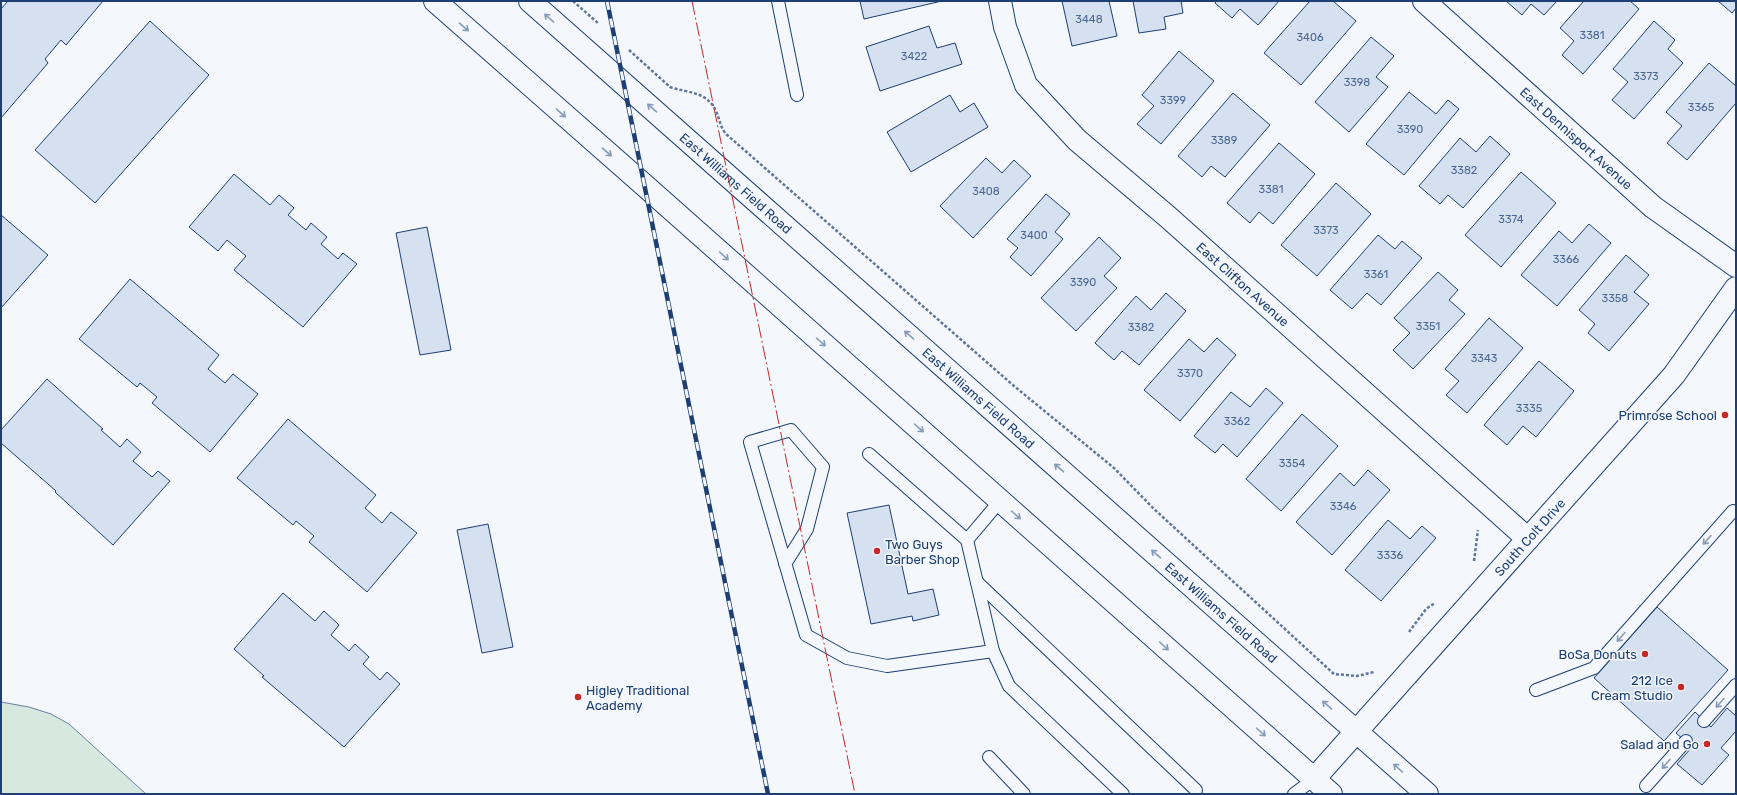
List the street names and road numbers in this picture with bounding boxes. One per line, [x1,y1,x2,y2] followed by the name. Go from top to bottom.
[1517,84,1636,192] street label: East Dennisport Avenue
[677,130,795,237] street label: East Williams Field Road
[1194,239,1292,329] street label: East Clifton Avenue
[920,344,1038,451] street label: East Williams Field Road
[1491,495,1568,579] street label: South Colt Drive
[1162,559,1281,666] street label: East Williams Field Road

